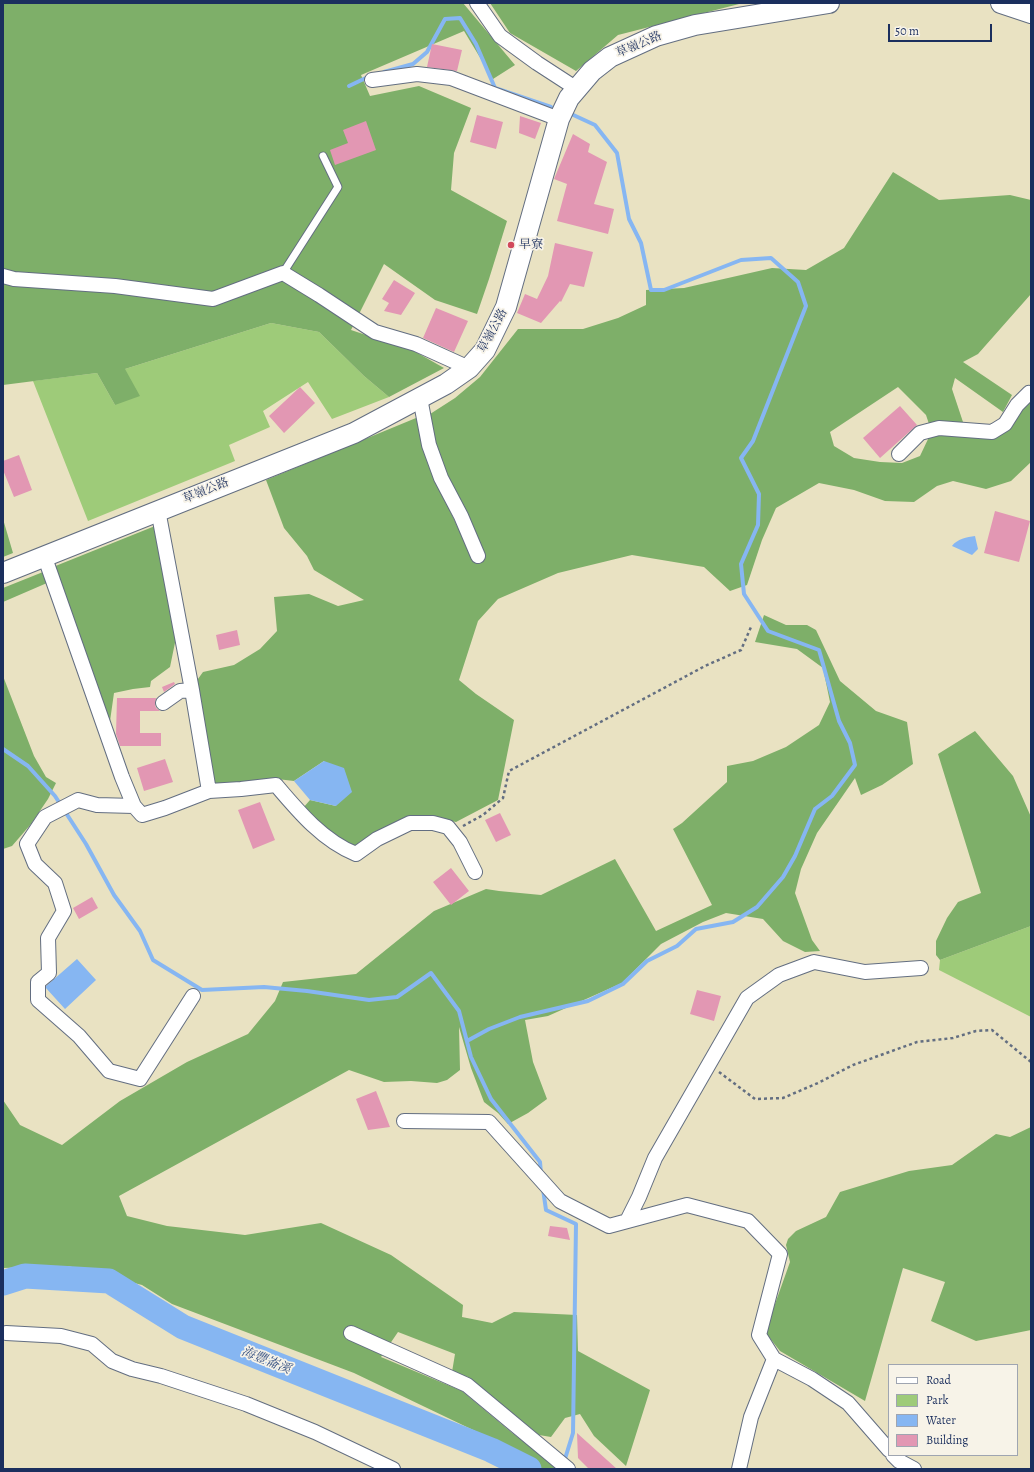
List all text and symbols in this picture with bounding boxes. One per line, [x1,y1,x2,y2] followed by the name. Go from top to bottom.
[890,16,994,42] scale bar
[895,23,919,39] text: 50 m
[614,29,664,61] street label: 草嶺公路
[519,238,543,252] place label: 早寮
[506,240,516,250] marker: 早寮
[475,306,511,356] street label: 草嶺公路
[181,475,231,507] street label: 草嶺公路
[239,1344,293,1378] water label: 海豐崙溪
[888,1364,1018,1456] legend
[926,1372,951,1388] text: Road
[926,1392,949,1408] text: Park
[926,1412,956,1428] text: Water
[926,1432,968,1448] text: Building

